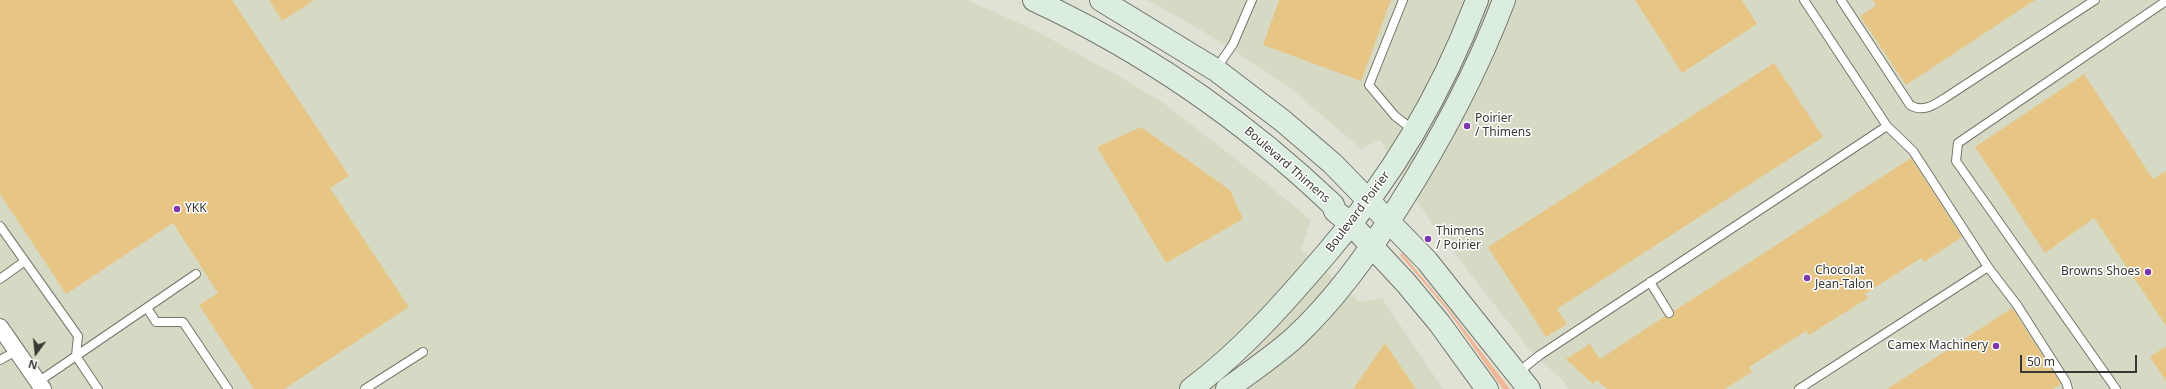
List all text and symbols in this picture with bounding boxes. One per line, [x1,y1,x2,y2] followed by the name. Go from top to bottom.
[1475,112,1531,140] place label: Poirier / Thimens
[1462,121,1472,131] marker: Poirier / Thimens
[1241,124,1333,206] street label: Boulevard Thimens
[1323,169,1393,255] street label: Boulevard Poirier
[185,202,207,216] place label: YKK
[172,204,182,214] marker: YKK
[1436,225,1484,253] place label: Thimens / Poirier
[1423,234,1433,244] marker: Thimens / Poirier
[1815,264,1873,292] place label: Chocolat Jean-Talon
[2061,265,2140,279] place label: Browns Shoes
[2143,267,2153,277] marker: Browns Shoes
[1802,273,1812,283] marker: Chocolat Jean-Talon
[16,333,56,373] north arrow
[1887,339,1988,353] place label: Camex Machinery
[1991,341,2001,351] marker: Camex Machinery
[2022,347,2139,373] scale bar
[2027,353,2055,370] text: 50 m
[27,357,39,373] text: N

